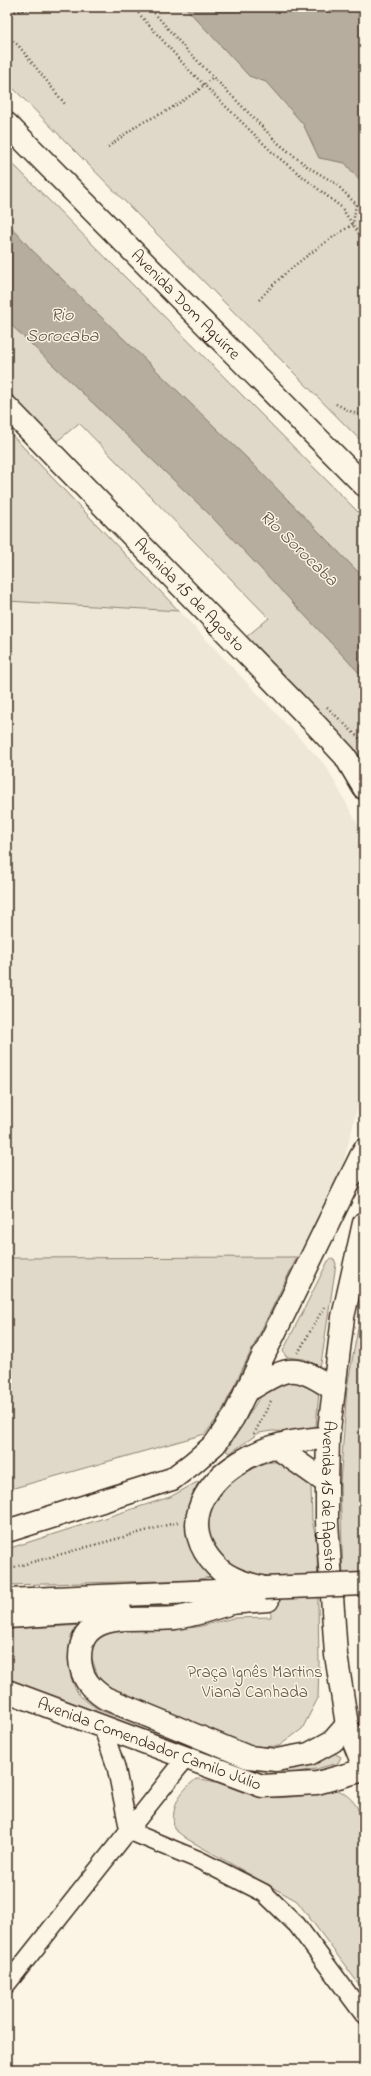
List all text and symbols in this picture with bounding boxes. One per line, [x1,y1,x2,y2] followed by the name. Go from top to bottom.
[125,243,247,366] street label: Avenida Dom Aguirre
[26,303,99,350] water label: Rio Sorocaba
[253,505,343,593] water label: Rio Sorocaba
[128,532,251,658] street label: Avenida 15 de Agosto
[313,1419,343,1572] street label: Avenida 15 de Agosto
[187,1660,323,1705] park label: Praça Ignês Martins Viana Canhada
[34,1691,265,1797] street label: Avenida Comendador Camilo Júlio

